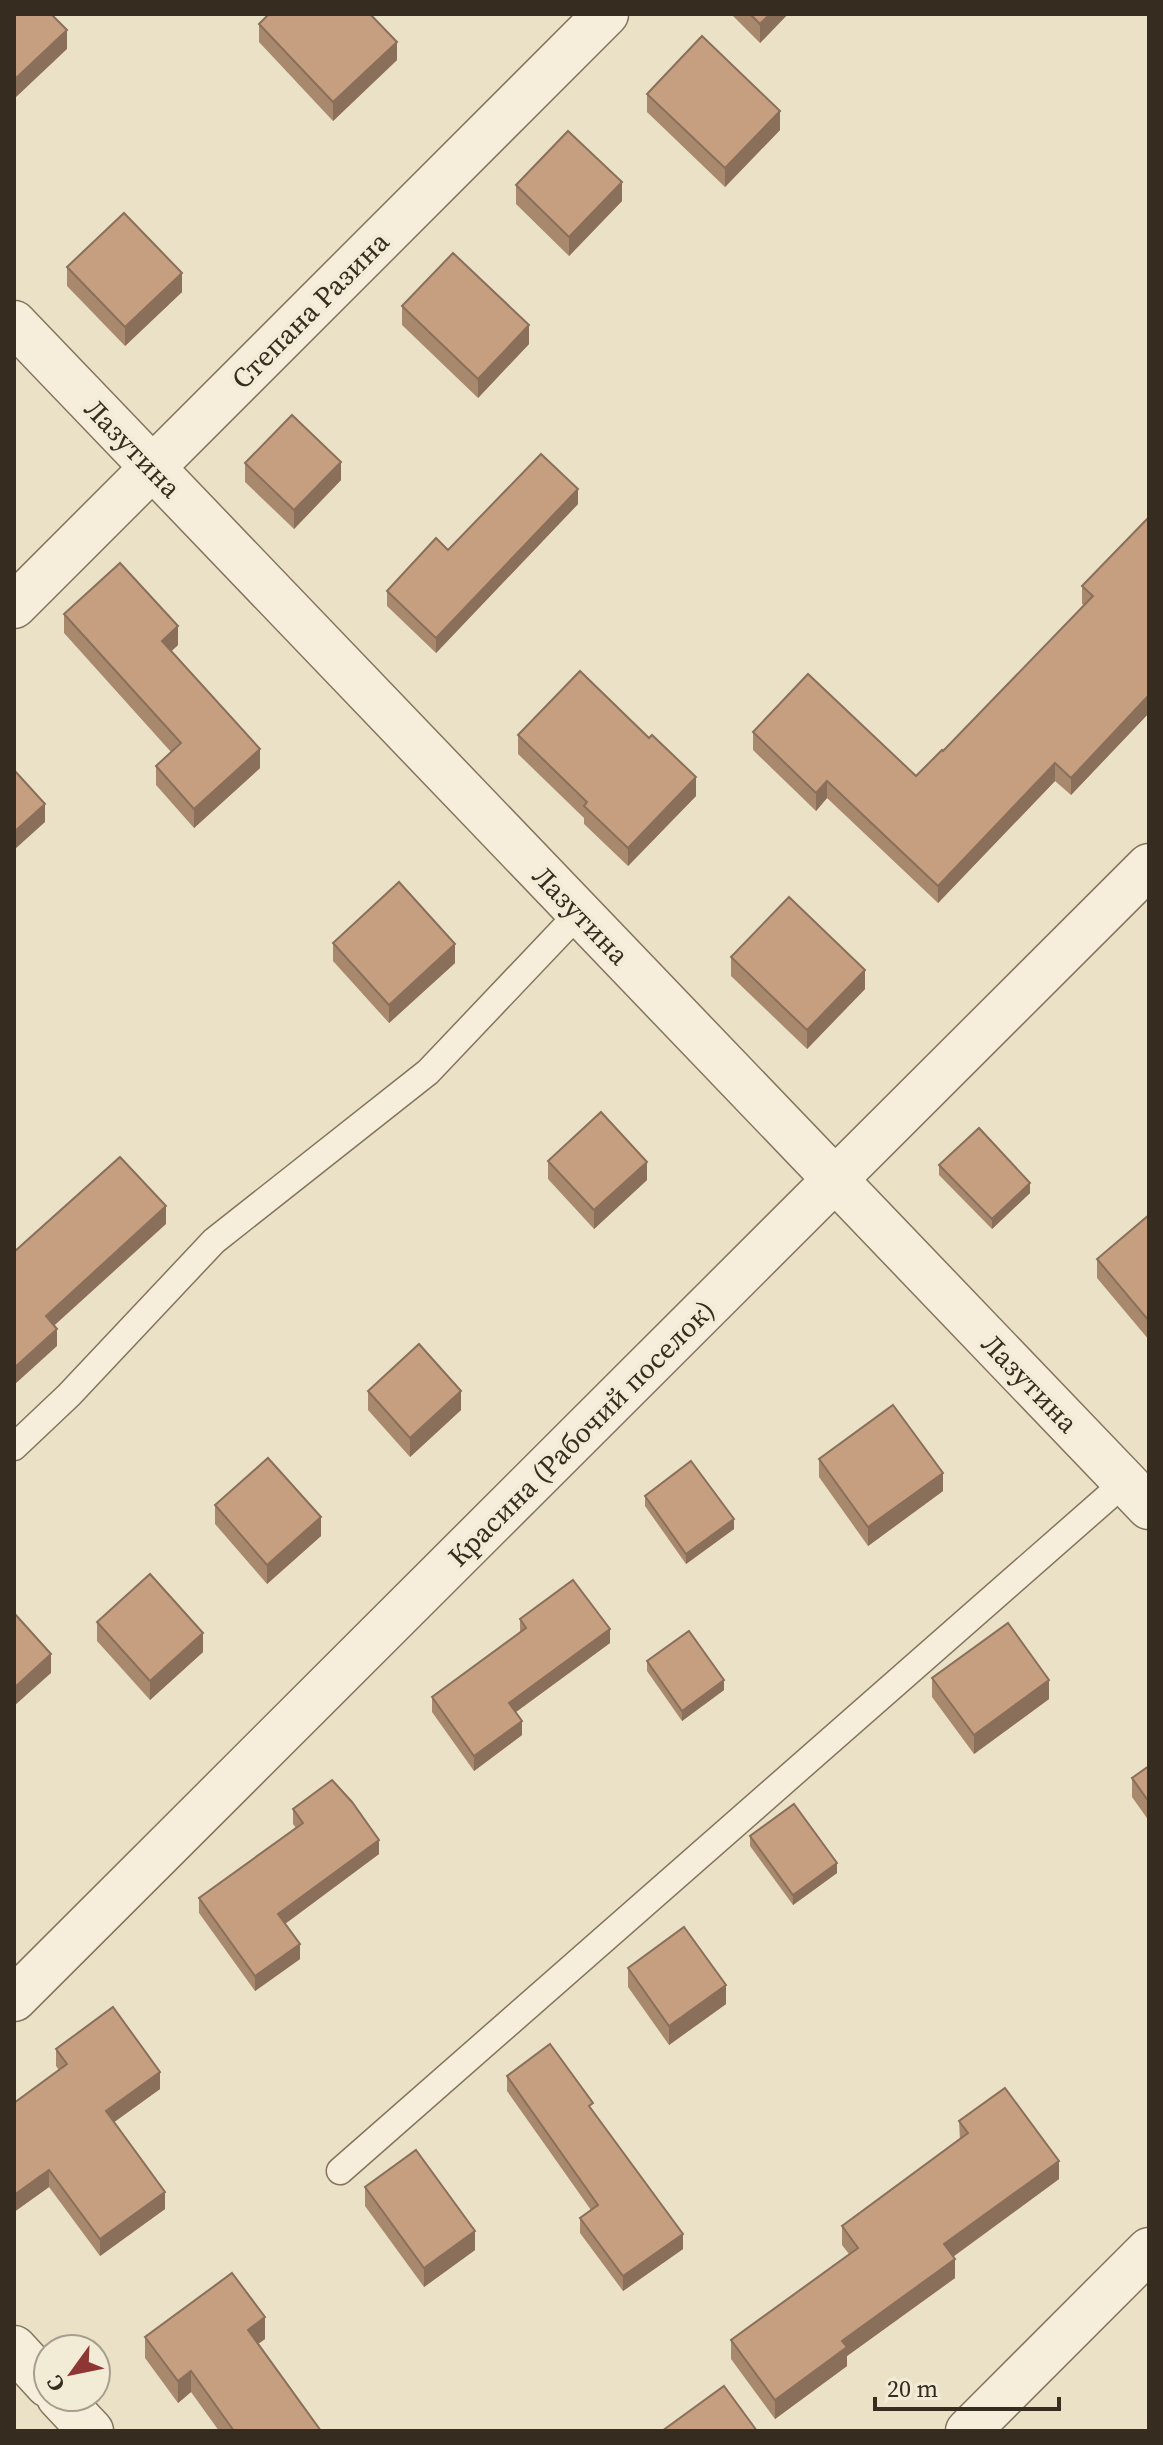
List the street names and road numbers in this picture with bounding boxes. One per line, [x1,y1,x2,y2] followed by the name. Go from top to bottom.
[223,222,398,397] street label: Степана Разина
[76,390,190,506] street label: Лазутина
[524,857,638,973] street label: Лазутина
[439,1291,723,1575] street label: Красина (Рабочий поселок)
[973,1325,1087,1441] street label: Лазутина

